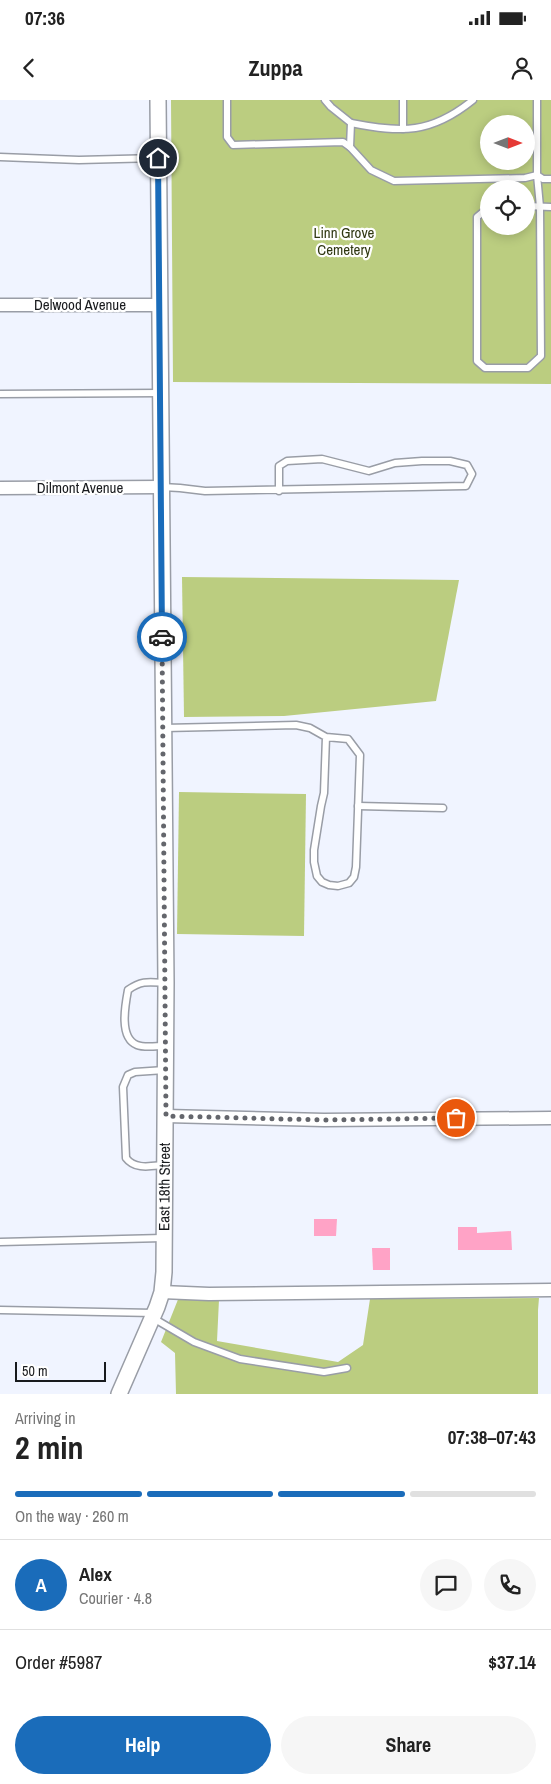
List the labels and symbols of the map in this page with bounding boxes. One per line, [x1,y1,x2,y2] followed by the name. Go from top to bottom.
[480,115,535,170] north arrow
[137,137,179,179] pin
[314,222,375,260] park label: Linn Grove Cemetery
[34,294,126,315] street label: Delwood Avenue
[37,477,123,498] street label: Dilmont Avenue
[137,612,187,662] courier
[435,1097,477,1139] pin
[153,1142,175,1231] street label: East 18th Street
[15,1359,106,1382] scale bar

